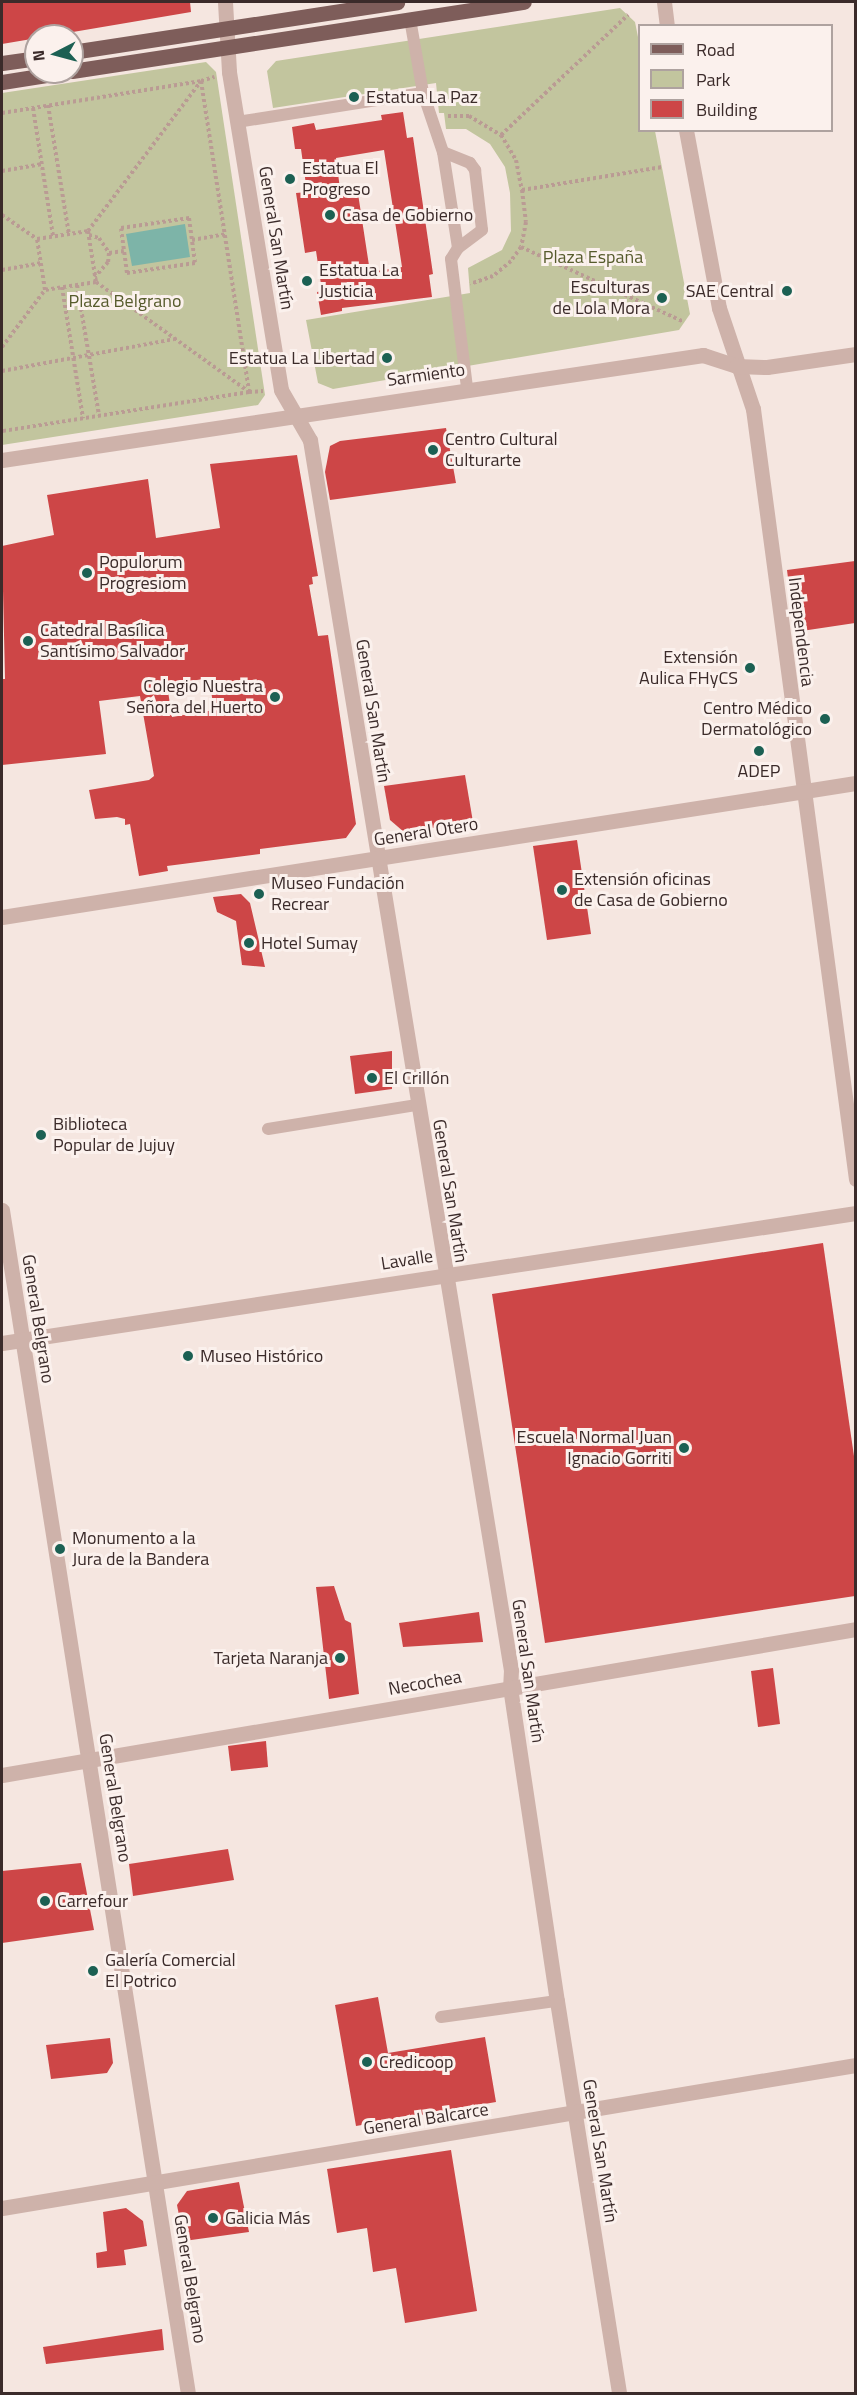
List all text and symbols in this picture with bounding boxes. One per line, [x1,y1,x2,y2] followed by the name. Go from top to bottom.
[24,24,84,84] north arrow
[638,24,833,132] legend
[696,36,735,63] text: Road
[26,49,51,62] text: N
[696,66,730,93] text: Park
[366,86,478,108] place label: Estatua La Paz
[347,90,361,104] marker: Estatua La Paz
[696,96,757,123] text: Building
[302,158,379,201] place label: Estatua El Progreso
[254,165,298,311] street label: General San Martín
[283,172,297,186] marker: Estatua El Progreso
[342,204,473,226] place label: Casa de Gobierno
[323,208,337,222] marker: Casa de Gobierno
[543,246,643,268] park label: Plaza España
[319,260,399,302] place label: Estatua La Justicia
[300,274,314,288] marker: Estatua La Justicia
[552,277,650,320] place label: Esculturas de Lola Mora
[686,280,774,302] place label: SAE Central
[778,282,796,300] marker: SAE Central
[68,290,182,312] park label: Plaza Belgrano
[655,291,669,305] marker: Esculturas de Lola Mora
[229,347,375,369] place label: Estatua La Libertad
[380,351,394,365] marker: Estatua La Libertad
[386,359,466,391] street label: Sarmiento
[445,429,558,472] place label: Centro Cultural Culturarte
[426,443,440,457] marker: Centro Cultural Culturarte
[99,552,186,594] place label: Populorum Progresiom
[80,566,94,580] marker: Populorum Progresiom
[784,576,818,688] street label: Independencia
[40,620,185,662] place label: Catedral Basílica Santísimo Salvador
[21,634,35,648] marker: Catedral Basílica Santísimo Salvador
[351,638,395,784] street label: General San Martín
[639,647,738,690] place label: Extensión Aulica FHyCS
[743,661,757,675] marker: Extensión Aulica FHyCS
[126,676,263,718] place label: Colegio Nuestra Señora del Huerto
[268,690,282,704] marker: Colegio Nuestra Señora del Huerto
[701,698,812,740] place label: Centro Médico Dermatológico
[816,710,834,728] marker: Centro Médico Dermatológico
[752,744,766,758] marker: ADEP
[738,760,780,782] place label: ADEP
[372,813,480,851] street label: General Otero
[574,869,728,912] place label: Extensión oficinas de Casa de Gobierno
[271,873,404,916] place label: Museo Fundación Recrear
[555,883,569,897] marker: Extensión oficinas de Casa de Gobierno
[252,887,266,901] marker: Museo Fundación Recrear
[261,932,358,954] place label: Hotel Sumay
[242,936,256,950] marker: Hotel Sumay
[384,1067,449,1089] place label: El Crillón
[365,1071,379,1085] marker: El Crillón
[53,1114,175,1156] place label: Biblioteca Popular de Jujuy
[428,1118,472,1264] street label: General San Martín
[34,1128,48,1142] marker: Biblioteca Popular de Jujuy
[379,1245,435,1275] street label: Lavalle
[17,1253,59,1385] street label: General Belgrano
[200,1345,323,1367] place label: Museo Histórico
[181,1349,195,1363] marker: Museo Histórico
[517,1427,672,1470] place label: Escuela Normal Juan Ignacio Gorriti
[677,1441,691,1455] marker: Escuela Normal Juan Ignacio Gorriti
[72,1528,209,1570] place label: Monumento a la Jura de la Bandera
[53,1542,67,1556] marker: Monumento a la Jura de la Bandera
[507,1598,549,1744] street label: General San Martín
[214,1647,328,1669] place label: Tarjeta Naranja
[333,1651,347,1665] marker: Tarjeta Naranja
[387,1666,463,1700] street label: Necochea
[94,1732,136,1864] street label: General Belgrano
[57,1890,128,1912] place label: Carrefour
[38,1894,52,1908] marker: Carrefour
[105,1950,236,1992] place label: Galería Comercial El Potrico
[86,1964,100,1978] marker: Galería Comercial El Potrico
[379,2051,454,2073] place label: Credicoop
[360,2055,374,2069] marker: Credicoop
[578,2078,622,2224] street label: General San Martín
[362,2098,490,2140] street label: General Balcarce
[225,2207,310,2229] place label: Galicia Más
[206,2211,220,2225] marker: Galicia Más
[169,2213,211,2345] street label: General Belgrano

